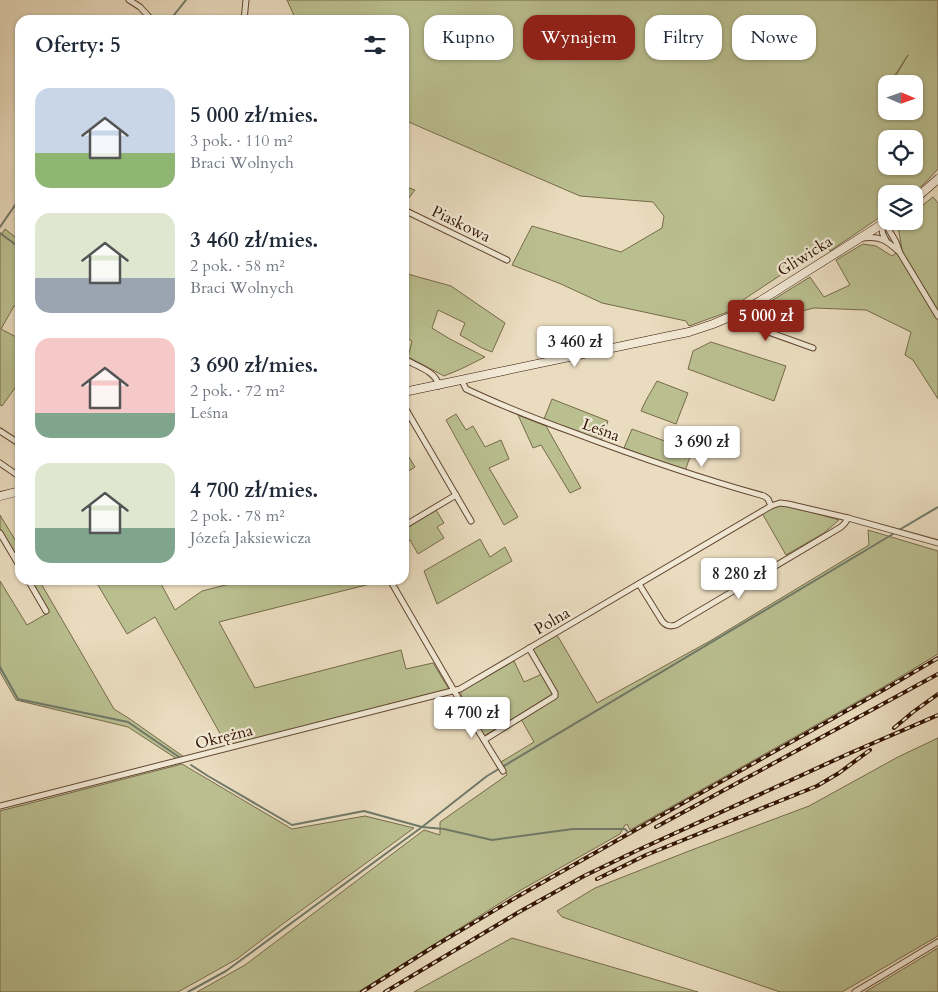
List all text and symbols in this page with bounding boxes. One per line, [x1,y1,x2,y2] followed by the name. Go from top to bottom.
[424,15,513,60] chip: Kupno
[523,15,635,60] chip: Wynajem
[645,15,722,60] chip: Filtry
[732,15,816,60] chip: Nowe
[35,31,121,60] text: Oferty: 5
[361,31,389,59] icon: filters
[878,75,922,120] north arrow
[878,75,923,230] map controls
[190,101,318,130] text: 5 000 zł/mies.
[75,108,135,168] icon: home
[190,130,293,152] text: 3 pok. · 110 m²
[878,130,923,175] button: locate
[190,152,294,174] text: Braci Wolnych
[878,185,923,230] button: layers
[428,200,494,248] street label: Piaskowa
[190,226,318,255] text: 3 460 zł/mies.
[773,230,837,282] street label: Gliwicka
[75,233,135,293] icon: home
[190,255,285,277] text: 2 pok. · 58 m²
[190,277,294,299] text: Braci Wolnych
[714,300,818,342] pin: 5 000 zł
[739,305,793,327] text: 5 000 zł
[523,326,627,368] pin: 3 460 zł
[548,331,602,353] text: 3 460 zł
[190,351,318,380] text: 3 690 zł/mies.
[75,358,135,418] icon: home
[190,380,285,402] text: 2 pok. · 72 m²
[190,402,228,424] text: Leśna
[579,413,623,447] street label: Leśna
[650,426,754,468] pin: 3 690 zł
[675,431,729,453] text: 3 690 zł
[190,476,318,505] text: 4 700 zł/mies.
[75,483,135,543] icon: home
[190,505,285,527] text: 2 pok. · 78 m²
[190,527,311,549] text: Józefa Jaksiewicza
[687,558,791,600] pin: 8 280 zł
[712,563,766,585] text: 8 280 zł
[530,602,574,640] street label: Polna
[420,696,524,739] pin: 4 700 zł
[445,702,499,724] text: 4 700 zł
[193,719,255,755] street label: Okrężna

